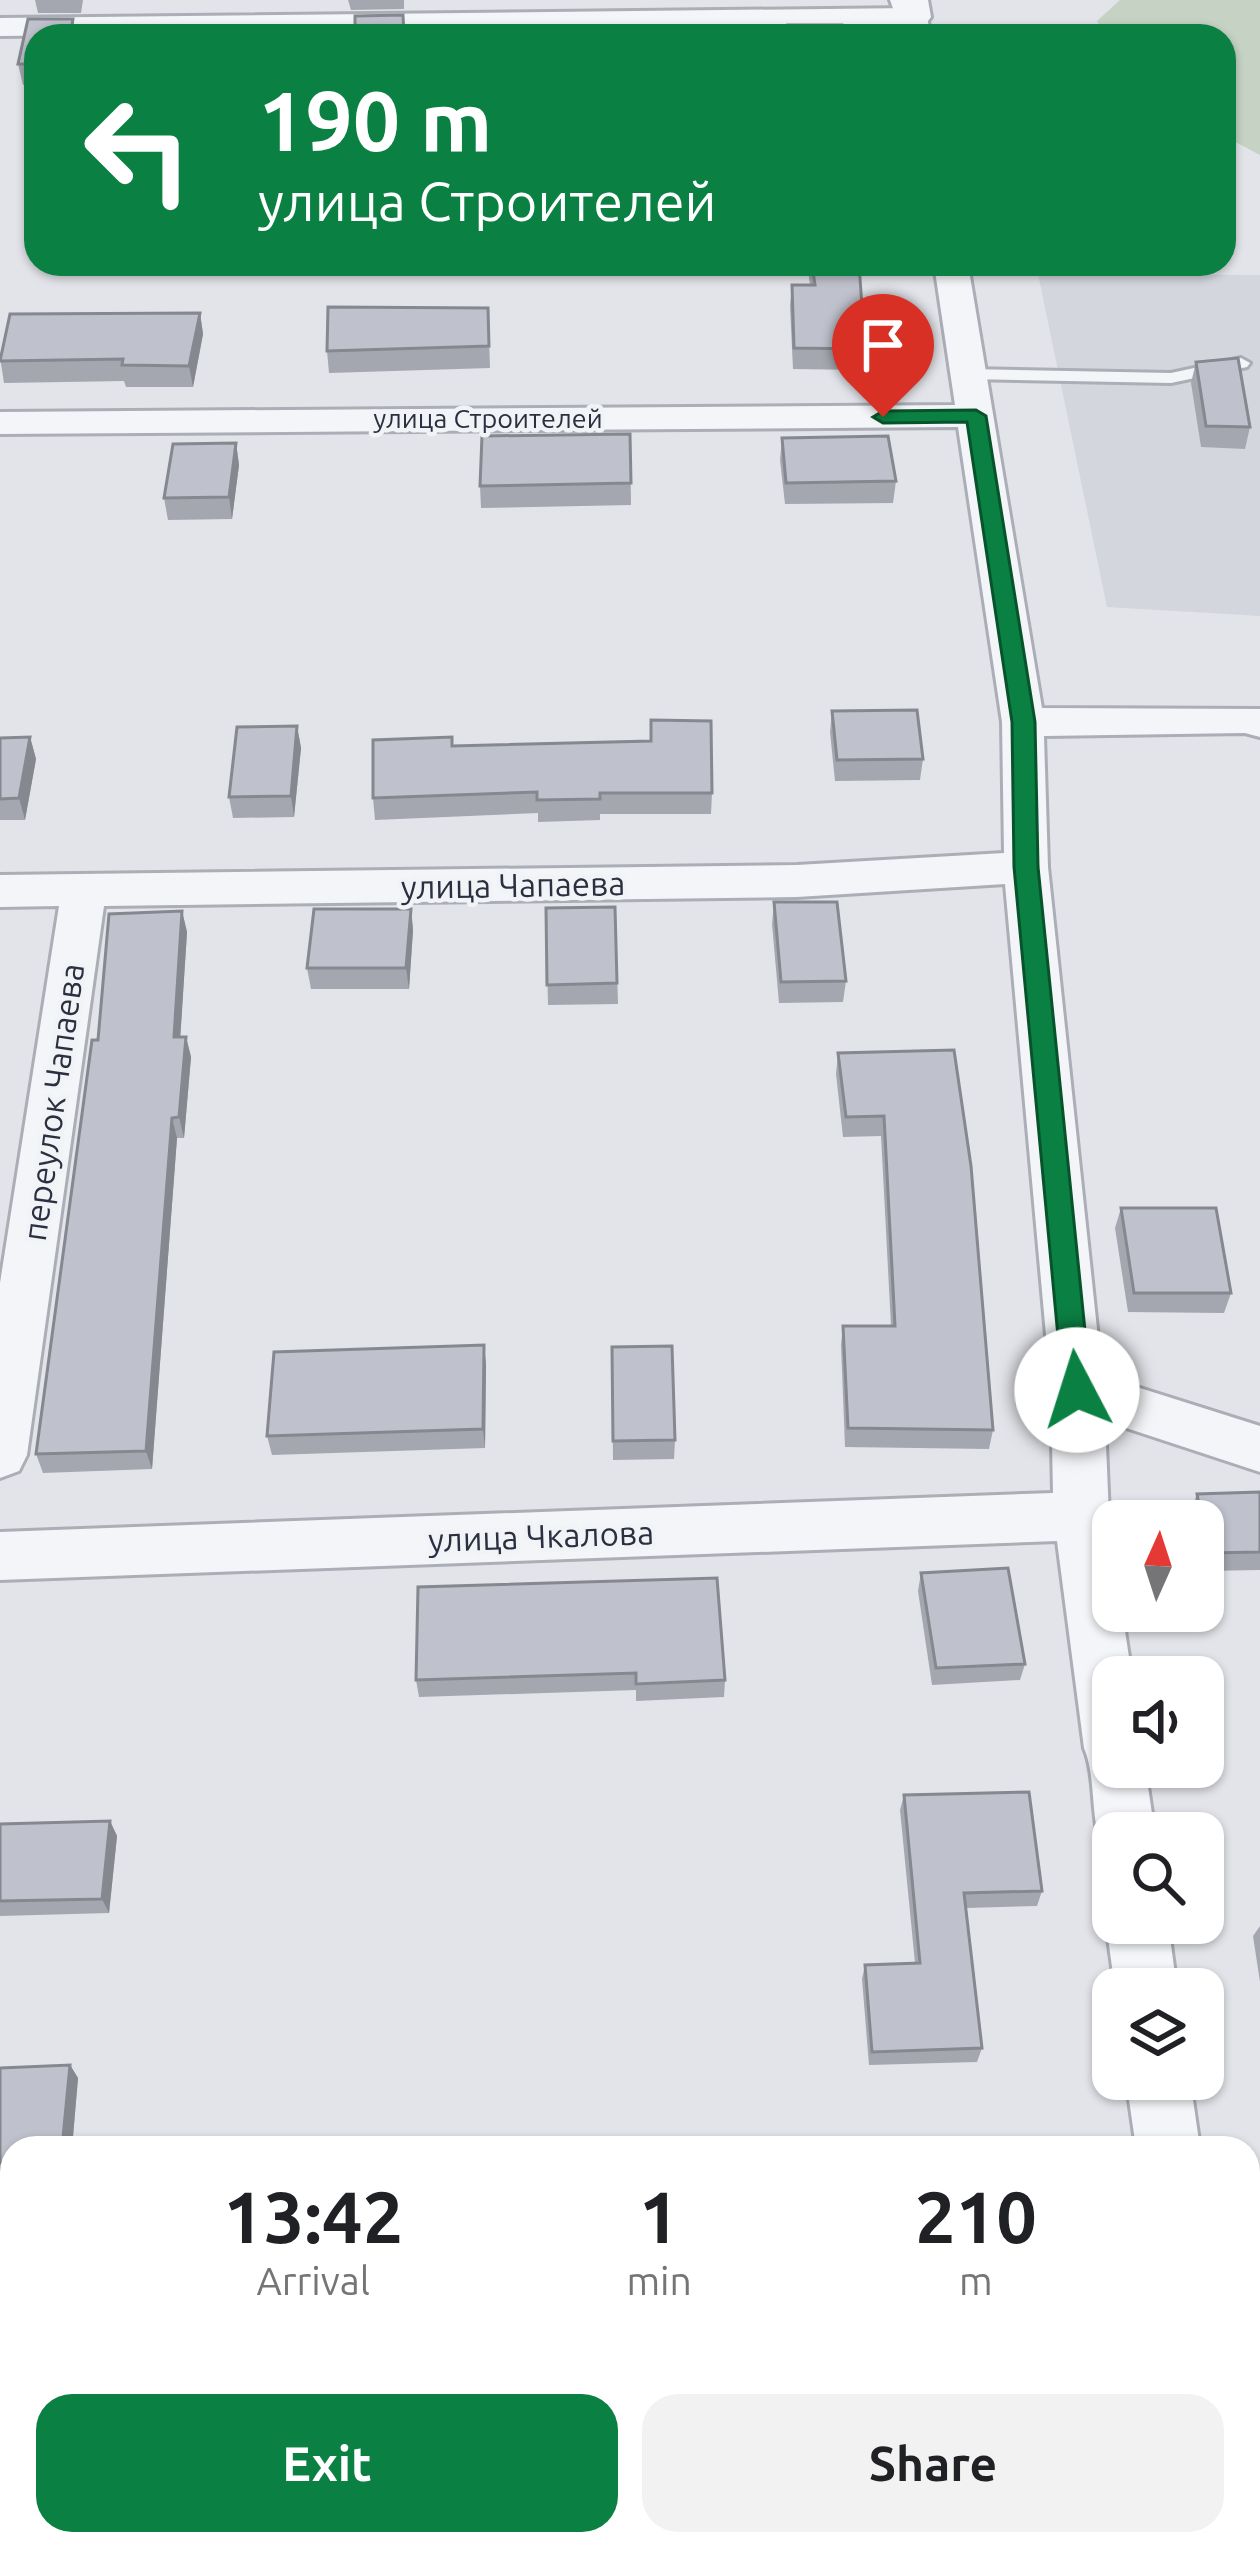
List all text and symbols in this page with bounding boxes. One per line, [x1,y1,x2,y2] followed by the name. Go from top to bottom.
[60,72,216,228] icon: left
[258,73,492,167] text: 190 m
[258,171,717,231] text: улица Строителей
[832,294,934,417] pin
[850,312,916,378] icon: arrive
[373,403,603,433] street label: улица Строителей
[400,864,626,905] street label: улица Чапаева
[15,961,90,1243] street label: переулок Чапаева
[1014,1327,1140,1453] position arrow
[1092,1500,1224,1632] north arrow
[1092,1500,1224,2100] map controls
[427,1513,655,1558] street label: улица Чкалова
[1092,1656,1224,1788] button: sound
[1092,1812,1224,1944] button: search
[1092,1968,1224,2100] button: layers
[223,2176,403,2257] text: 13:42
[639,2176,679,2257] text: 1
[915,2176,1037,2257] text: 210
[256,2259,370,2302] text: Arrival
[626,2259,692,2302] text: min
[959,2259,993,2302] text: m
[36,2394,618,2532] button: Exit
[642,2394,1224,2532] button: Share

